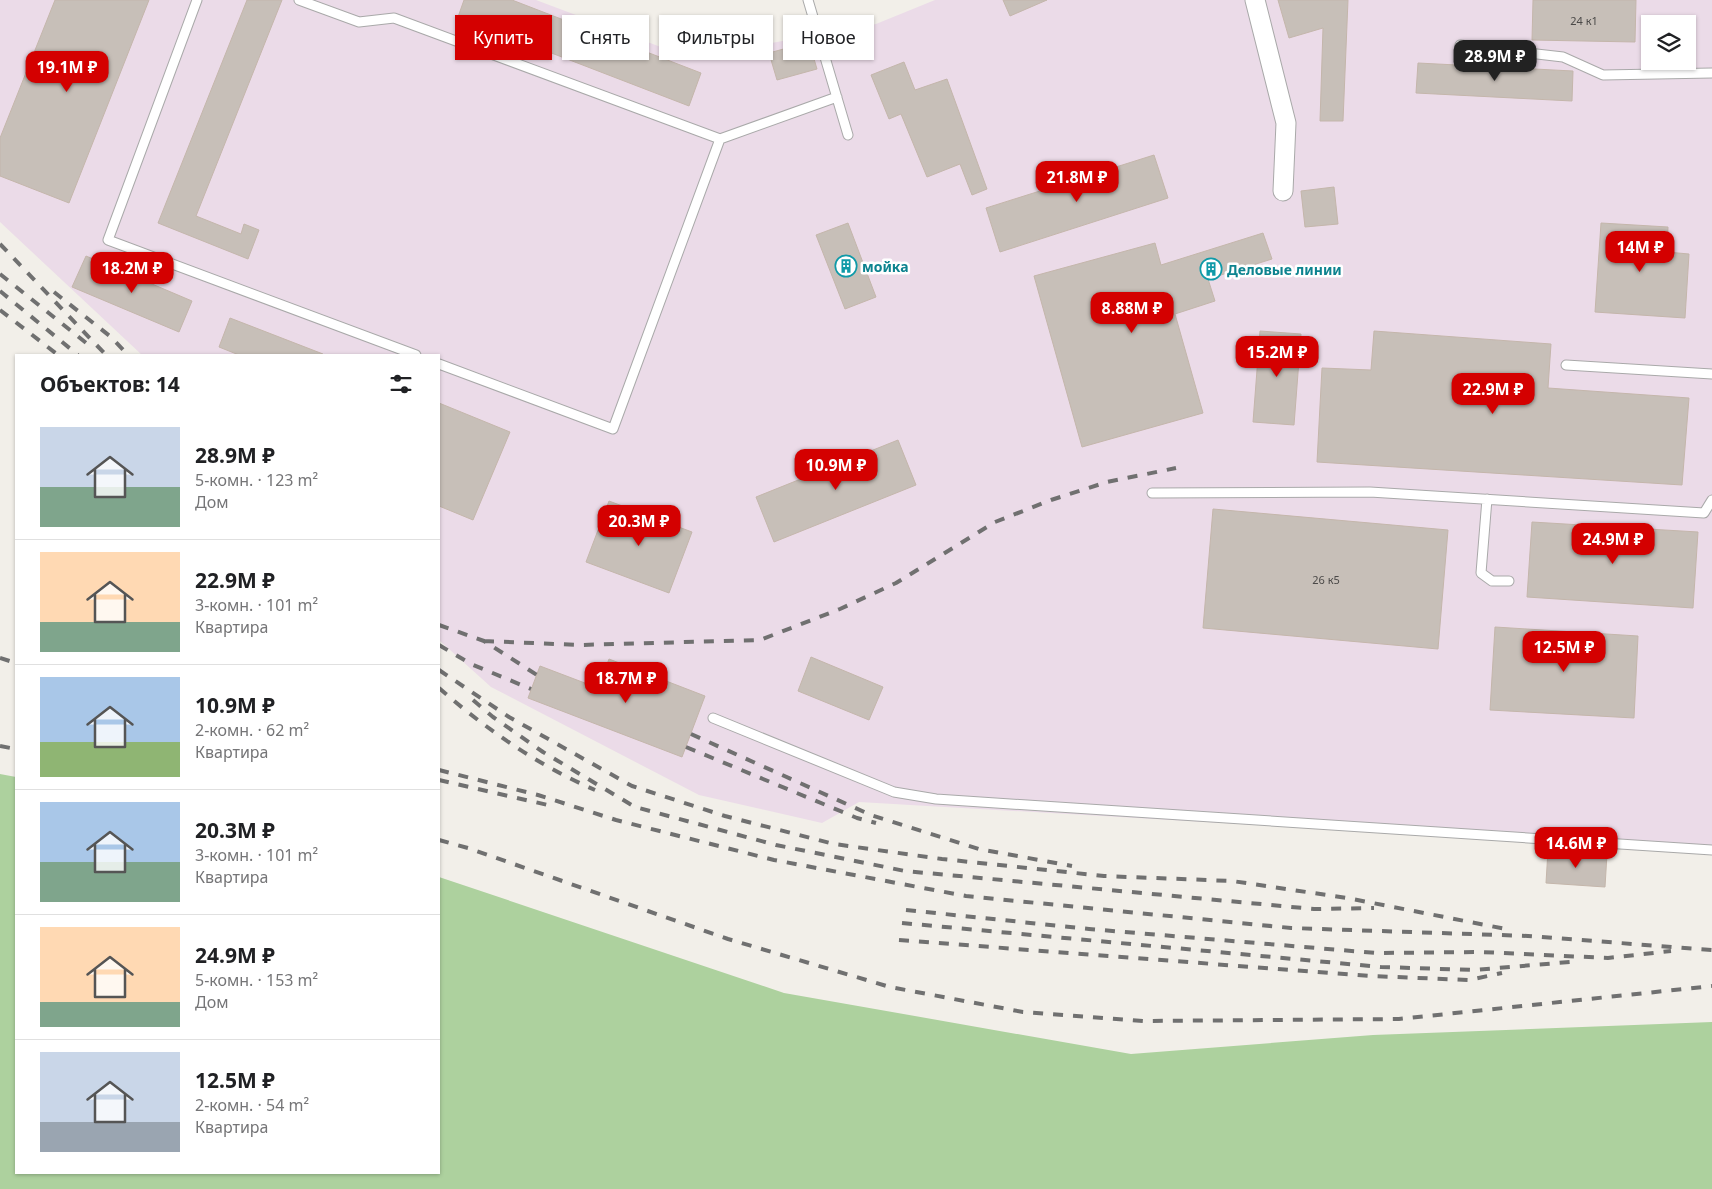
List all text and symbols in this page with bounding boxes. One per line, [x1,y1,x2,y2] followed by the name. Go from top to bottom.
[1570,13,1598,28] house number: 24 к1
[455,15,552,60] chip: Купить
[562,15,649,60] chip: Снять
[659,15,773,60] chip: Фильтры
[783,15,874,60] chip: Новое
[1641,15,1696,70] map controls
[1641,15,1696,70] button: layers
[1449,39,1541,82] pin: 28.9M ₽
[1465,45,1525,67] text: 28.9M ₽
[21,51,113,93] pin: 19.1M ₽
[37,56,97,78] text: 19.1M ₽
[1031,160,1123,203] pin: 21.8M ₽
[1047,166,1107,188] text: 21.8M ₽
[1605,230,1675,273] pin: 14M ₽
[1616,236,1664,258] text: 14M ₽
[86,252,178,294] pin: 18.2M ₽
[834,254,858,278] building icon: мойка
[102,257,162,279] text: 18.2M ₽
[862,257,909,276] place label: мойка
[1199,257,1223,281] building icon: Деловые линии
[1227,260,1342,279] place label: Деловые линии
[1086,292,1178,334] pin: 8.88M ₽
[1102,297,1162,319] text: 8.88M ₽
[1231,336,1323,378] pin: 15.2M ₽
[1247,341,1307,363] text: 15.2M ₽
[40,370,180,398] text: Объектов: 14
[387,370,415,398] icon: filters
[1447,372,1539,415] pin: 22.9M ₽
[1463,378,1523,400] text: 22.9M ₽
[195,441,275,469] text: 28.9M ₽
[80,447,140,507] icon: home
[790,448,882,491] pin: 10.9M ₽
[806,454,866,476] text: 10.9M ₽
[195,469,318,491] text: 5-комн. · 123 m²
[195,491,228,513] text: Дом
[593,504,685,547] pin: 20.3M ₽
[609,510,669,532] text: 20.3M ₽
[1567,522,1659,565] pin: 24.9M ₽
[1583,528,1643,550] text: 24.9M ₽
[195,566,275,594] text: 22.9M ₽
[80,572,140,632] icon: home
[1312,572,1340,587] house number: 26 к5
[195,594,318,616] text: 3-комн. · 101 m²
[195,616,269,638] text: Квартира
[1518,630,1610,673] pin: 12.5M ₽
[1534,636,1594,658] text: 12.5M ₽
[580,662,672,704] pin: 18.7M ₽
[596,667,656,689] text: 18.7M ₽
[195,691,275,719] text: 10.9M ₽
[80,697,140,757] icon: home
[195,719,309,741] text: 2-комн. · 62 m²
[195,741,269,763] text: Квартира
[195,816,275,844] text: 20.3M ₽
[80,822,140,882] icon: home
[1530,826,1622,869] pin: 14.6M ₽
[1546,832,1606,854] text: 14.6M ₽
[195,844,318,866] text: 3-комн. · 101 m²
[195,866,269,888] text: Квартира
[195,941,275,969] text: 24.9M ₽
[80,947,140,1007] icon: home
[195,969,318,991] text: 5-комн. · 153 m²
[195,991,228,1013] text: Дом
[195,1066,275,1094] text: 12.5M ₽
[80,1072,140,1132] icon: home
[195,1094,309,1116] text: 2-комн. · 54 m²
[195,1116,269,1138] text: Квартира

